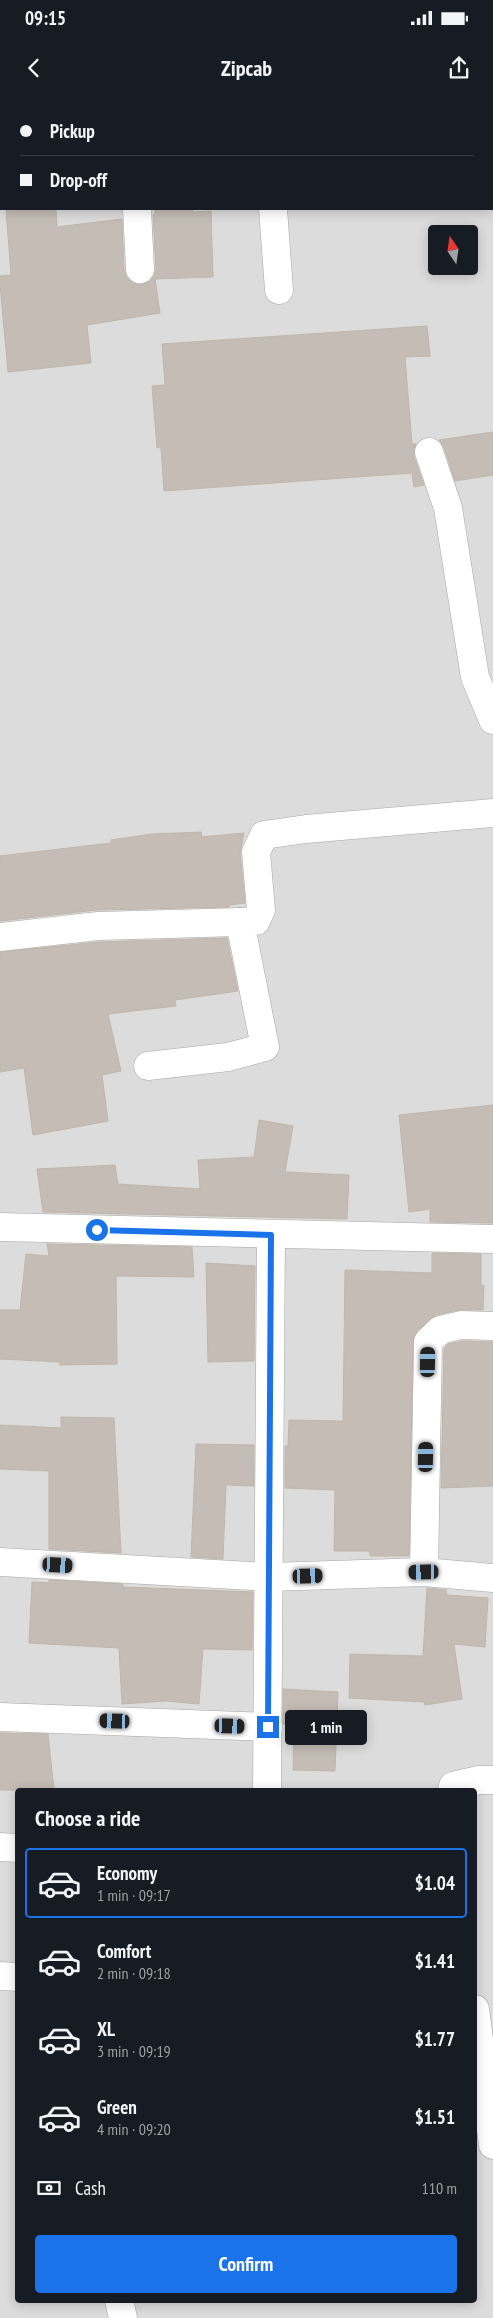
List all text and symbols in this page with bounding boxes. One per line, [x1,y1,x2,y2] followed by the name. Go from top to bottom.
[25,6,66,30] text: 09:15
[20,54,48,82] icon: back
[221,54,272,82] text: Zipcab
[445,54,473,82] icon: share
[50,119,95,143] text: Pickup
[50,168,107,192] text: Drop-off
[428,225,478,275] north arrow
[428,225,478,275] map controls
[86,1219,108,1241] route start
[420,1347,435,1377] car
[418,1442,433,1472] car
[42,1557,73,1573] car
[408,1564,439,1580] car
[292,1568,323,1584] car
[286,1710,368,1744] callout: 1 min
[99,1713,130,1729] car
[257,1716,279,1738] route end
[310,1717,342,1737] text: 1 min
[214,1718,245,1734] car
[35,1804,140,1832] text: Choose a ride
[37,1861,82,1906] icon: car
[97,1861,157,1885] text: Economy
[415,1871,455,1895] text: $1.04
[97,1885,171,1905] text: 1 min · 09:17
[37,1939,82,1984] icon: car
[97,1939,151,1963] text: Comfort
[415,1949,455,1973] text: $1.41
[97,1963,171,1983] text: 2 min · 09:18
[37,2017,82,2062] icon: car
[97,2017,115,2041] text: XL
[415,2027,455,2051] text: $1.77
[97,2041,171,2061] text: 3 min · 09:19
[37,2095,82,2140] icon: car
[97,2095,137,2119] text: Green
[415,2105,455,2129] text: $1.51
[97,2119,171,2139] text: 4 min · 09:20
[35,2174,63,2202] icon: cash
[75,2176,106,2200] text: Cash
[422,2178,457,2198] text: 110 m
[35,2235,457,2293] button: Confirm

